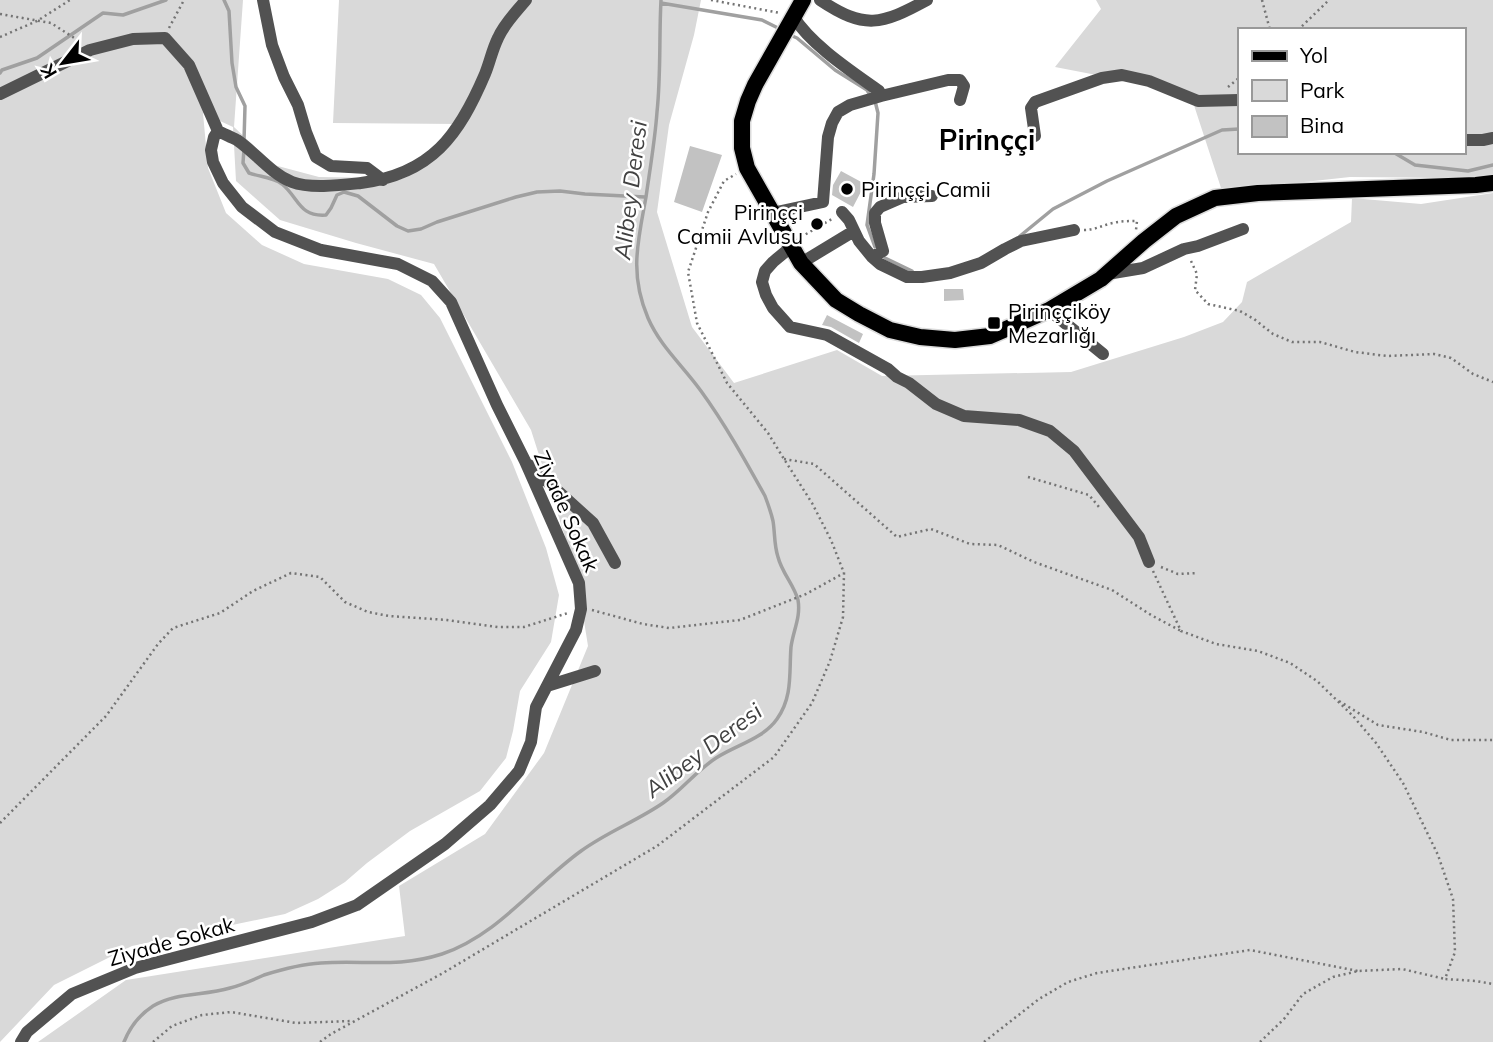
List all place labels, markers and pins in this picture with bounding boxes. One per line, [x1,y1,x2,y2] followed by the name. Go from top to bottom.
[861,176,991,202] place label: Pirinççi Camii
[839,181,855,197] marker: Pirinççi Camii
[677,199,803,249] place label: Pirinççi Camii Avlusu
[809,216,825,232] marker: Pirinççi Camii Avlusu
[1008,298,1111,348] place label: Pirinççiköy Mezarlığı
[986,315,1002,331] marker: Pirinççiköy Mezarlığı

